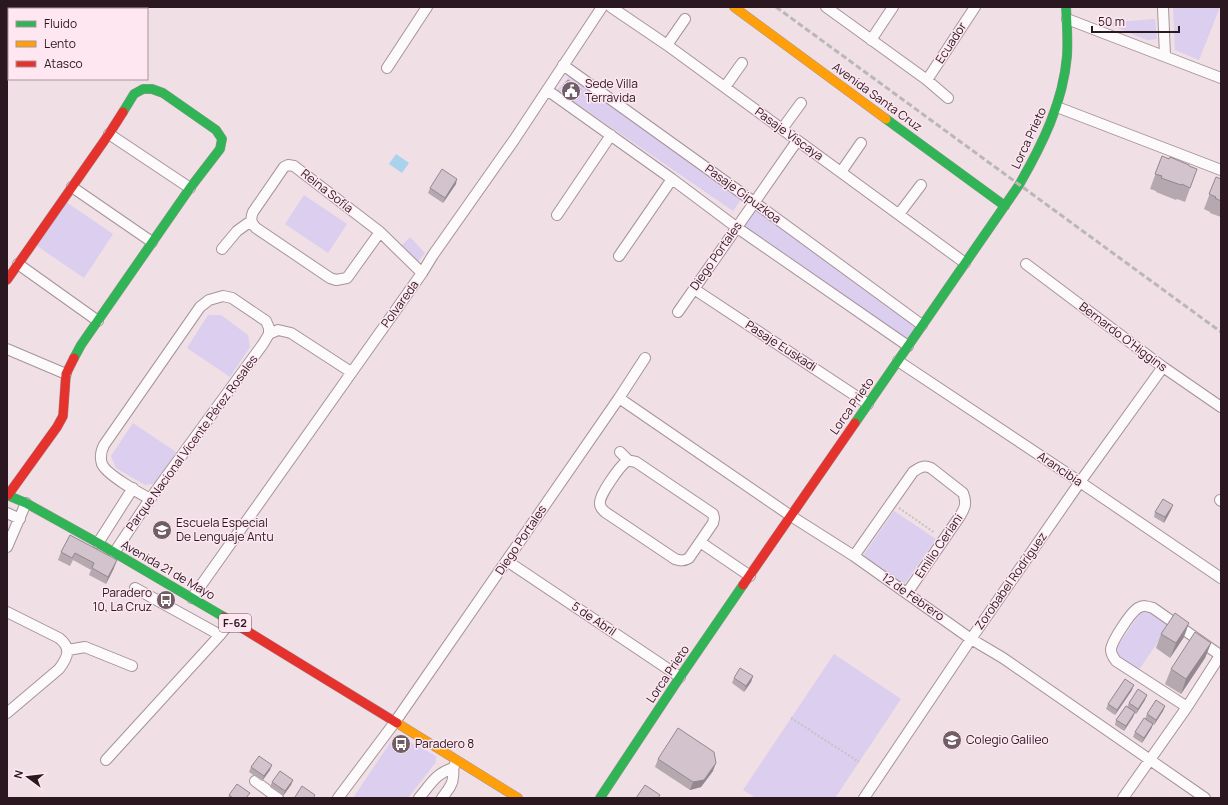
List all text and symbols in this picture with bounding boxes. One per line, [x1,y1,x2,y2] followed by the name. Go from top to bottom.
[8,8,148,80] legend
[1092,8,1179,34] scale bar
[1098,13,1125,30] text: 50 m
[44,15,77,32] text: Fluido
[931,18,971,67] street label: Ecuador
[44,35,76,52] text: Lento
[44,55,83,72] text: Atasco
[829,58,926,135] street label: Avenida Santa Cruz
[585,75,638,106] place label: Sede Villa Terravida
[560,80,582,102] public building icon: Sede Villa Terravida
[752,103,827,164] street label: Pasaje Viscaya
[1007,104,1050,171] street label: Lorca Prieto
[702,160,785,227] street label: Pasaje Gipuzkoa
[298,165,357,216] street label: Reina Sofía
[685,218,746,294] street label: Diego Portales
[377,277,422,331] street label: Polvareda
[1076,298,1171,375] street label: Bernardo O'Higgins
[742,316,820,375] street label: Pasaje Euskadi
[122,351,261,534] street label: Parque Nacional Vicente Pérez Rosales
[826,374,878,438] street label: Lorca Prieto
[1034,447,1086,490] street label: Arancibia
[491,502,550,578] street label: Diego Portales
[911,510,966,581] street label: Emilio Ceriani
[176,514,274,545] place label: Escuela Especial De Lenguaje Antu
[151,519,173,541] school or university icon: Escuela Especial De Lenguaje Antu
[971,529,1051,633] street label: Zorobabel Rodríguez
[118,536,218,603] street label: Avenida 21 de Mayo
[879,569,948,624] street label: 12 de Febrero
[93,584,152,615] place label: Paradero 10, La Cruz
[155,589,177,611] bus stop icon: Paradero 10, La Cruz
[569,597,620,640] street label: 5 de Abril
[219,614,251,632] road number: F-62
[642,642,693,706] street label: Lorca Prieto
[941,729,963,751] school or university icon: Colegio Galileo
[966,731,1049,748] place label: Colegio Galileo
[390,733,412,755] bus stop icon: Paradero 8
[415,735,474,752] place label: Paradero 8
[8,757,48,797] north arrow
[10,768,26,780] text: N

